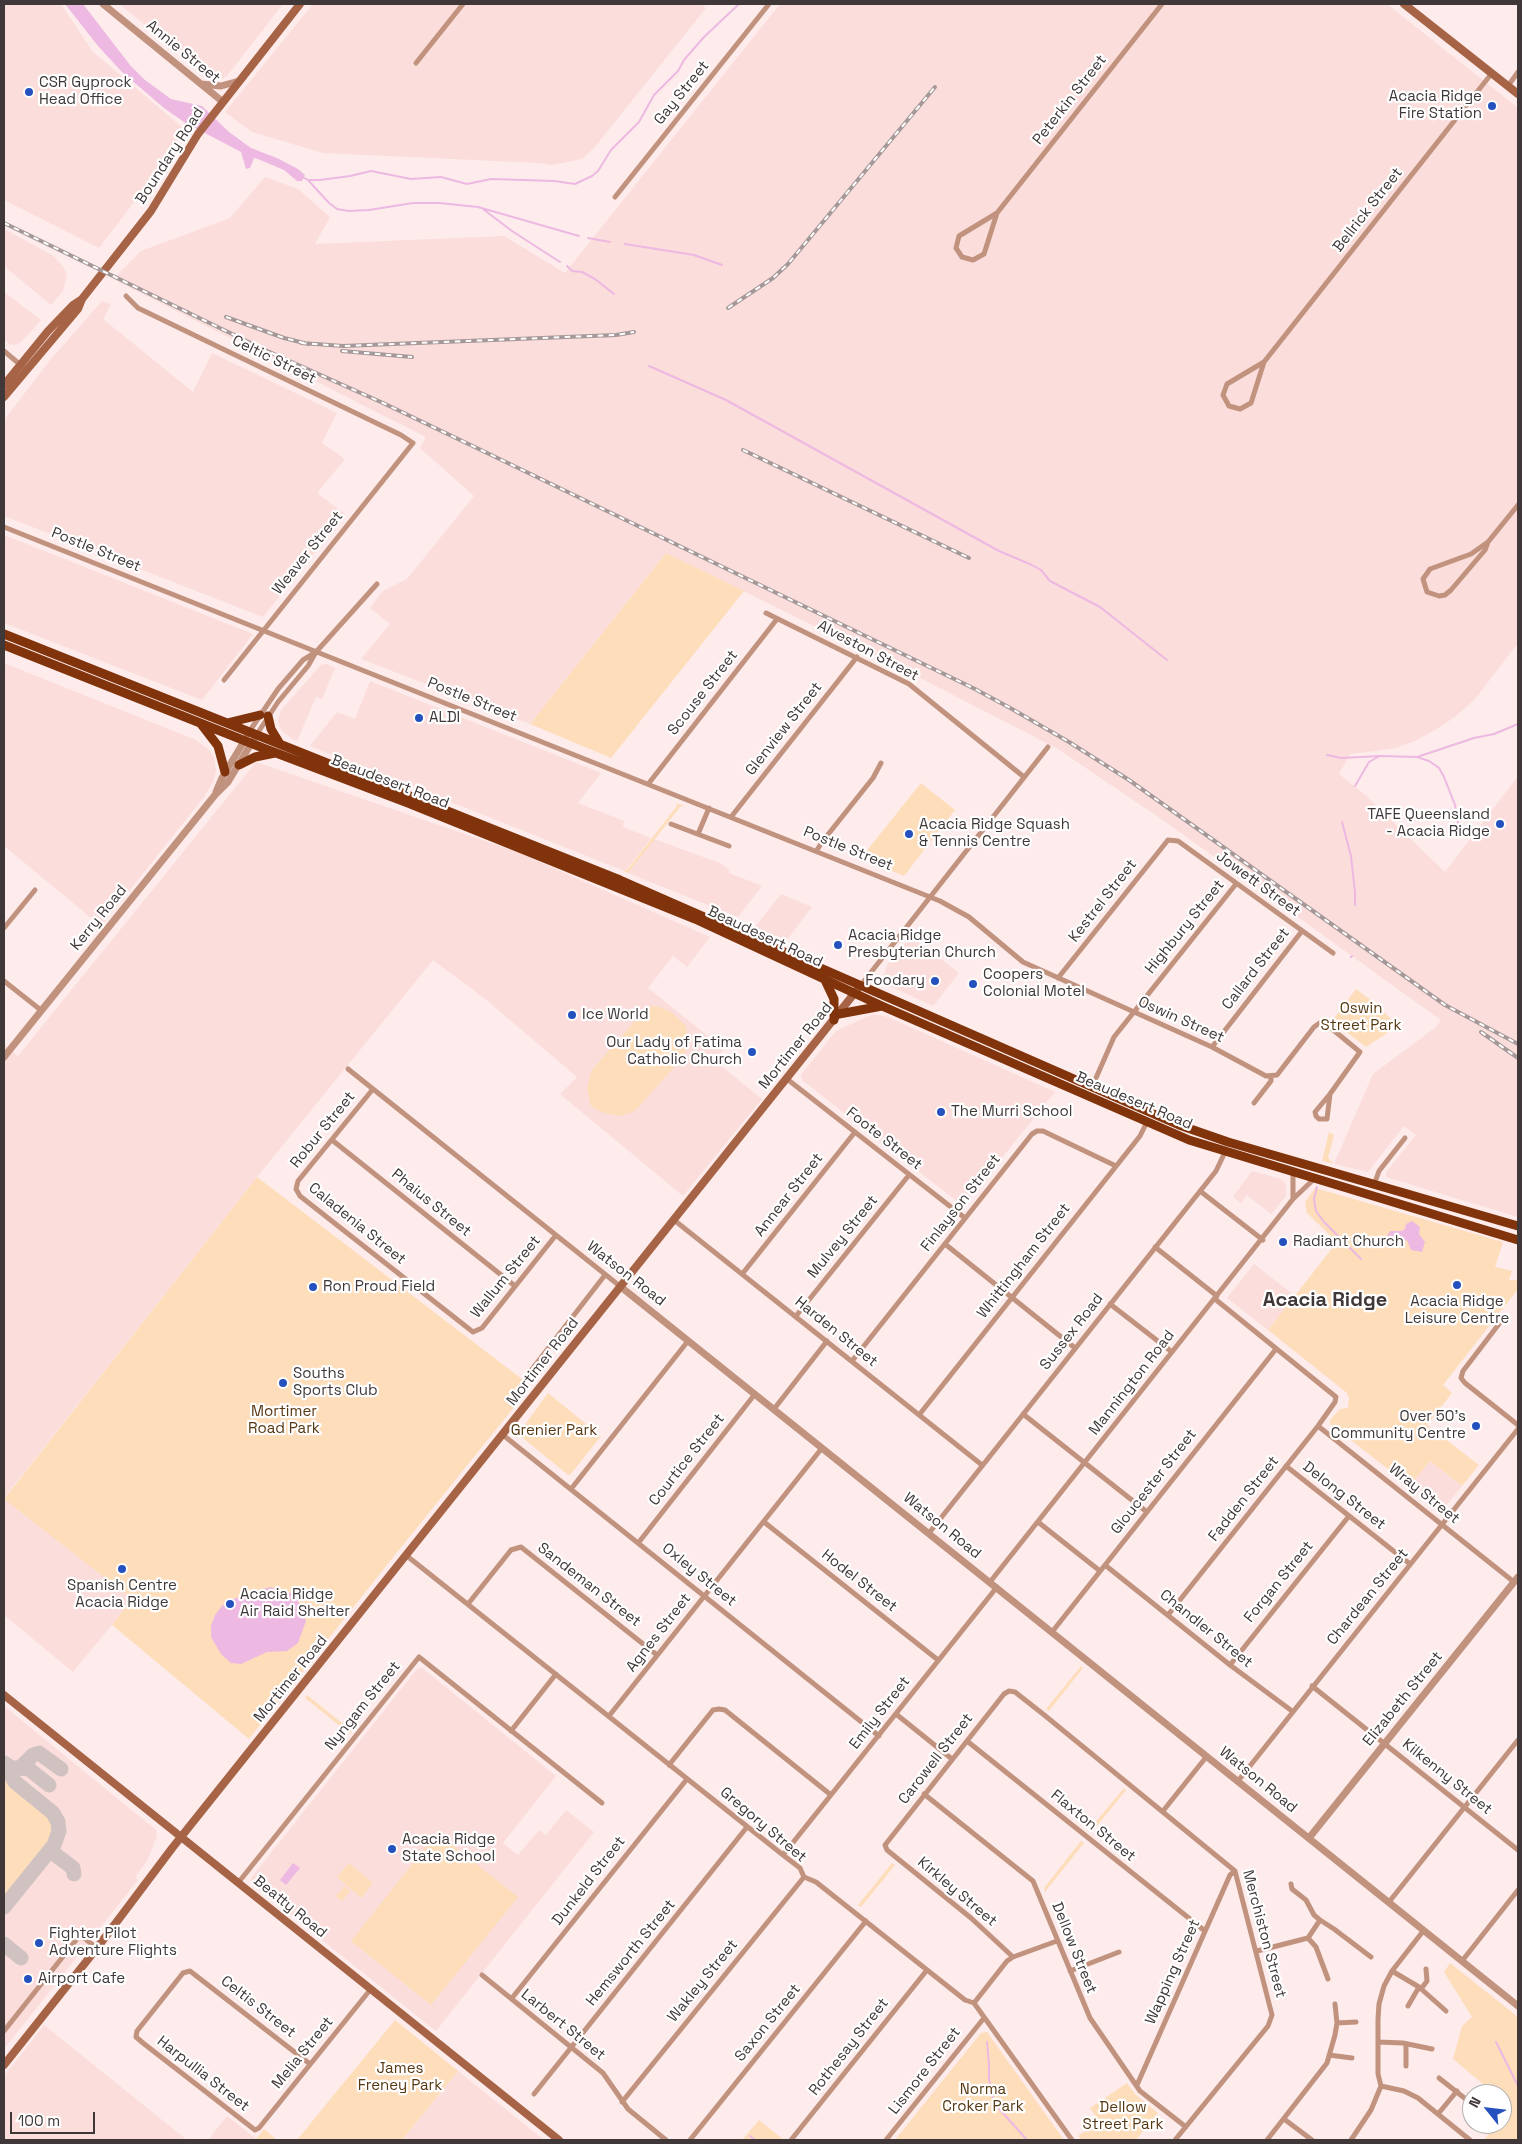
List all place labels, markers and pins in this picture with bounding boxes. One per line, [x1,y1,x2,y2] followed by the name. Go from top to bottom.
[39,74,132,109] place label: CSR Gyprock Head Office
[23,86,35,98] marker: CSR Gyprock Head Office
[1389,88,1482,123] place label: Acacia Ridge Fire Station
[1486,100,1498,112] marker: Acacia Ridge Fire Station
[429,709,460,727] place label: ALDI
[413,712,425,724] marker: ALDI
[1367,806,1490,841] place label: TAFE Queensland - Acacia Ridge
[919,816,1070,851] place label: Acacia Ridge Squash & Tennis Centre
[1494,818,1506,830] marker: TAFE Queensland - Acacia Ridge
[903,828,915,840] marker: Acacia Ridge Squash & Tennis Centre
[848,927,996,962] place label: Acacia Ridge Presbyterian Church
[832,939,844,951] marker: Acacia Ridge Presbyterian Church
[983,966,1085,1001] place label: Coopers Colonial Motel
[865,972,925,990] place label: Foodary
[929,975,941,987] marker: Foodary
[967,978,979,990] marker: Coopers Colonial Motel
[582,1006,649,1024] place label: Ice World
[566,1009,578,1021] marker: Ice World
[606,1034,742,1069] place label: Our Lady of Fatima Catholic Church
[746,1046,758,1058] marker: Our Lady of Fatima Catholic Church
[951,1103,1072,1121] place label: The Murri School
[935,1106,947,1118] marker: The Murri School
[1293,1233,1404,1251] place label: Radiant Church
[1277,1236,1289,1248] marker: Radiant Church
[323,1278,435,1296] place label: Ron Proud Field
[1451,1279,1463,1291] marker: Acacia Ridge Leisure Centre
[307,1281,319,1293] marker: Ron Proud Field
[1405,1293,1509,1328] place label: Acacia Ridge Leisure Centre
[293,1365,378,1400] place label: Souths Sports Club
[277,1377,289,1389] marker: Souths Sports Club
[1331,1408,1466,1443] place label: Over 50's Community Centre
[1470,1420,1482,1432] marker: Over 50's Community Centre
[116,1563,128,1575] marker: Spanish Centre Acacia Ridge
[67,1577,177,1612] place label: Spanish Centre Acacia Ridge
[240,1586,350,1621] place label: Acacia Ridge Air Raid Shelter
[224,1598,236,1610] marker: Acacia Ridge Air Raid Shelter
[402,1831,495,1866] place label: Acacia Ridge State School
[386,1843,398,1855] marker: Acacia Ridge State School
[49,1925,177,1960] place label: Fighter Pilot Adventure Flights
[33,1937,45,1949] marker: Fighter Pilot Adventure Flights
[38,1970,125,1988] place label: Airport Cafe
[22,1973,34,1985] marker: Airport Cafe

